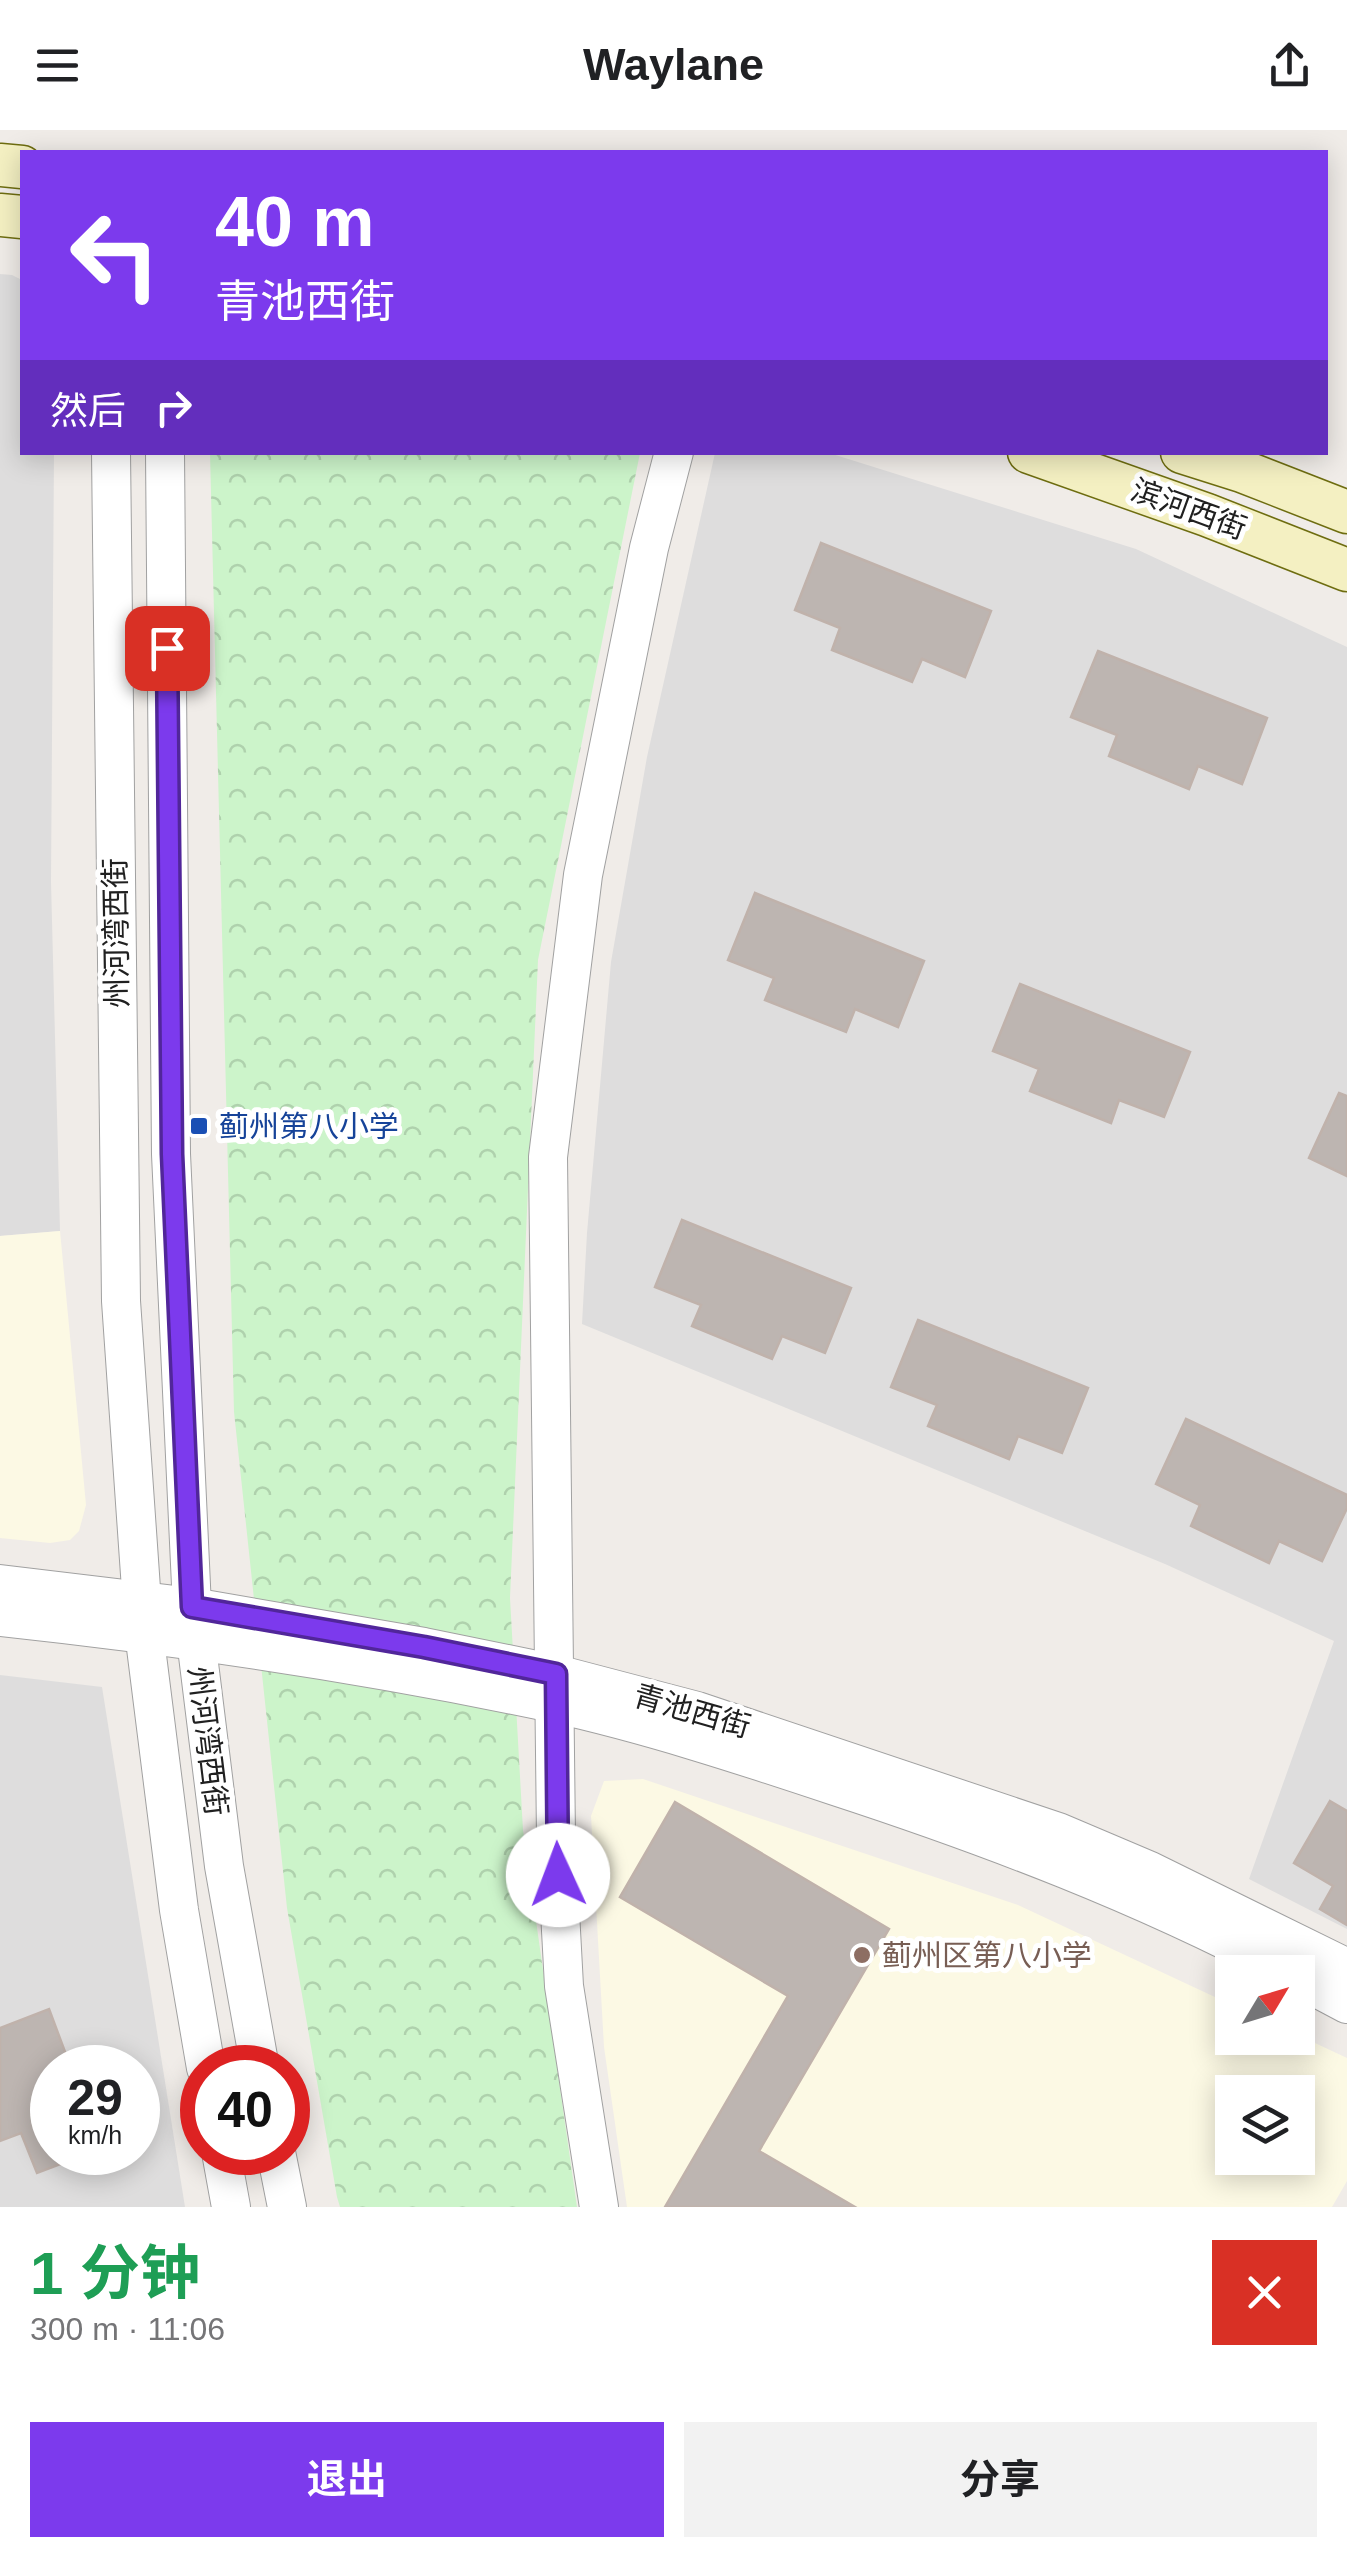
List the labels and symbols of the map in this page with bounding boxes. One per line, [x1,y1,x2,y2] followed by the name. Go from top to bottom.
[1127,473,1251,545] street label: 滨河西街
[125,606,210,691] pin
[98,858,134,1008] street label: 州河湾西街
[219,1110,399,1143] place label: 蓟州第八小学
[188,1115,210,1137] marker: 蓟州第八小学
[182,1665,234,1817] street label: 州河湾西街
[630,1679,754,1743] street label: 青池西街
[506,1823,610,1927] position arrow
[882,1939,1092,1972] place label: 蓟州区第八小学
[851,1944,873,1966] marker: 蓟州区第八小学
[1215,1955,1315,2055] north arrow
[180,2045,310,2175] speed limit sign: 40

